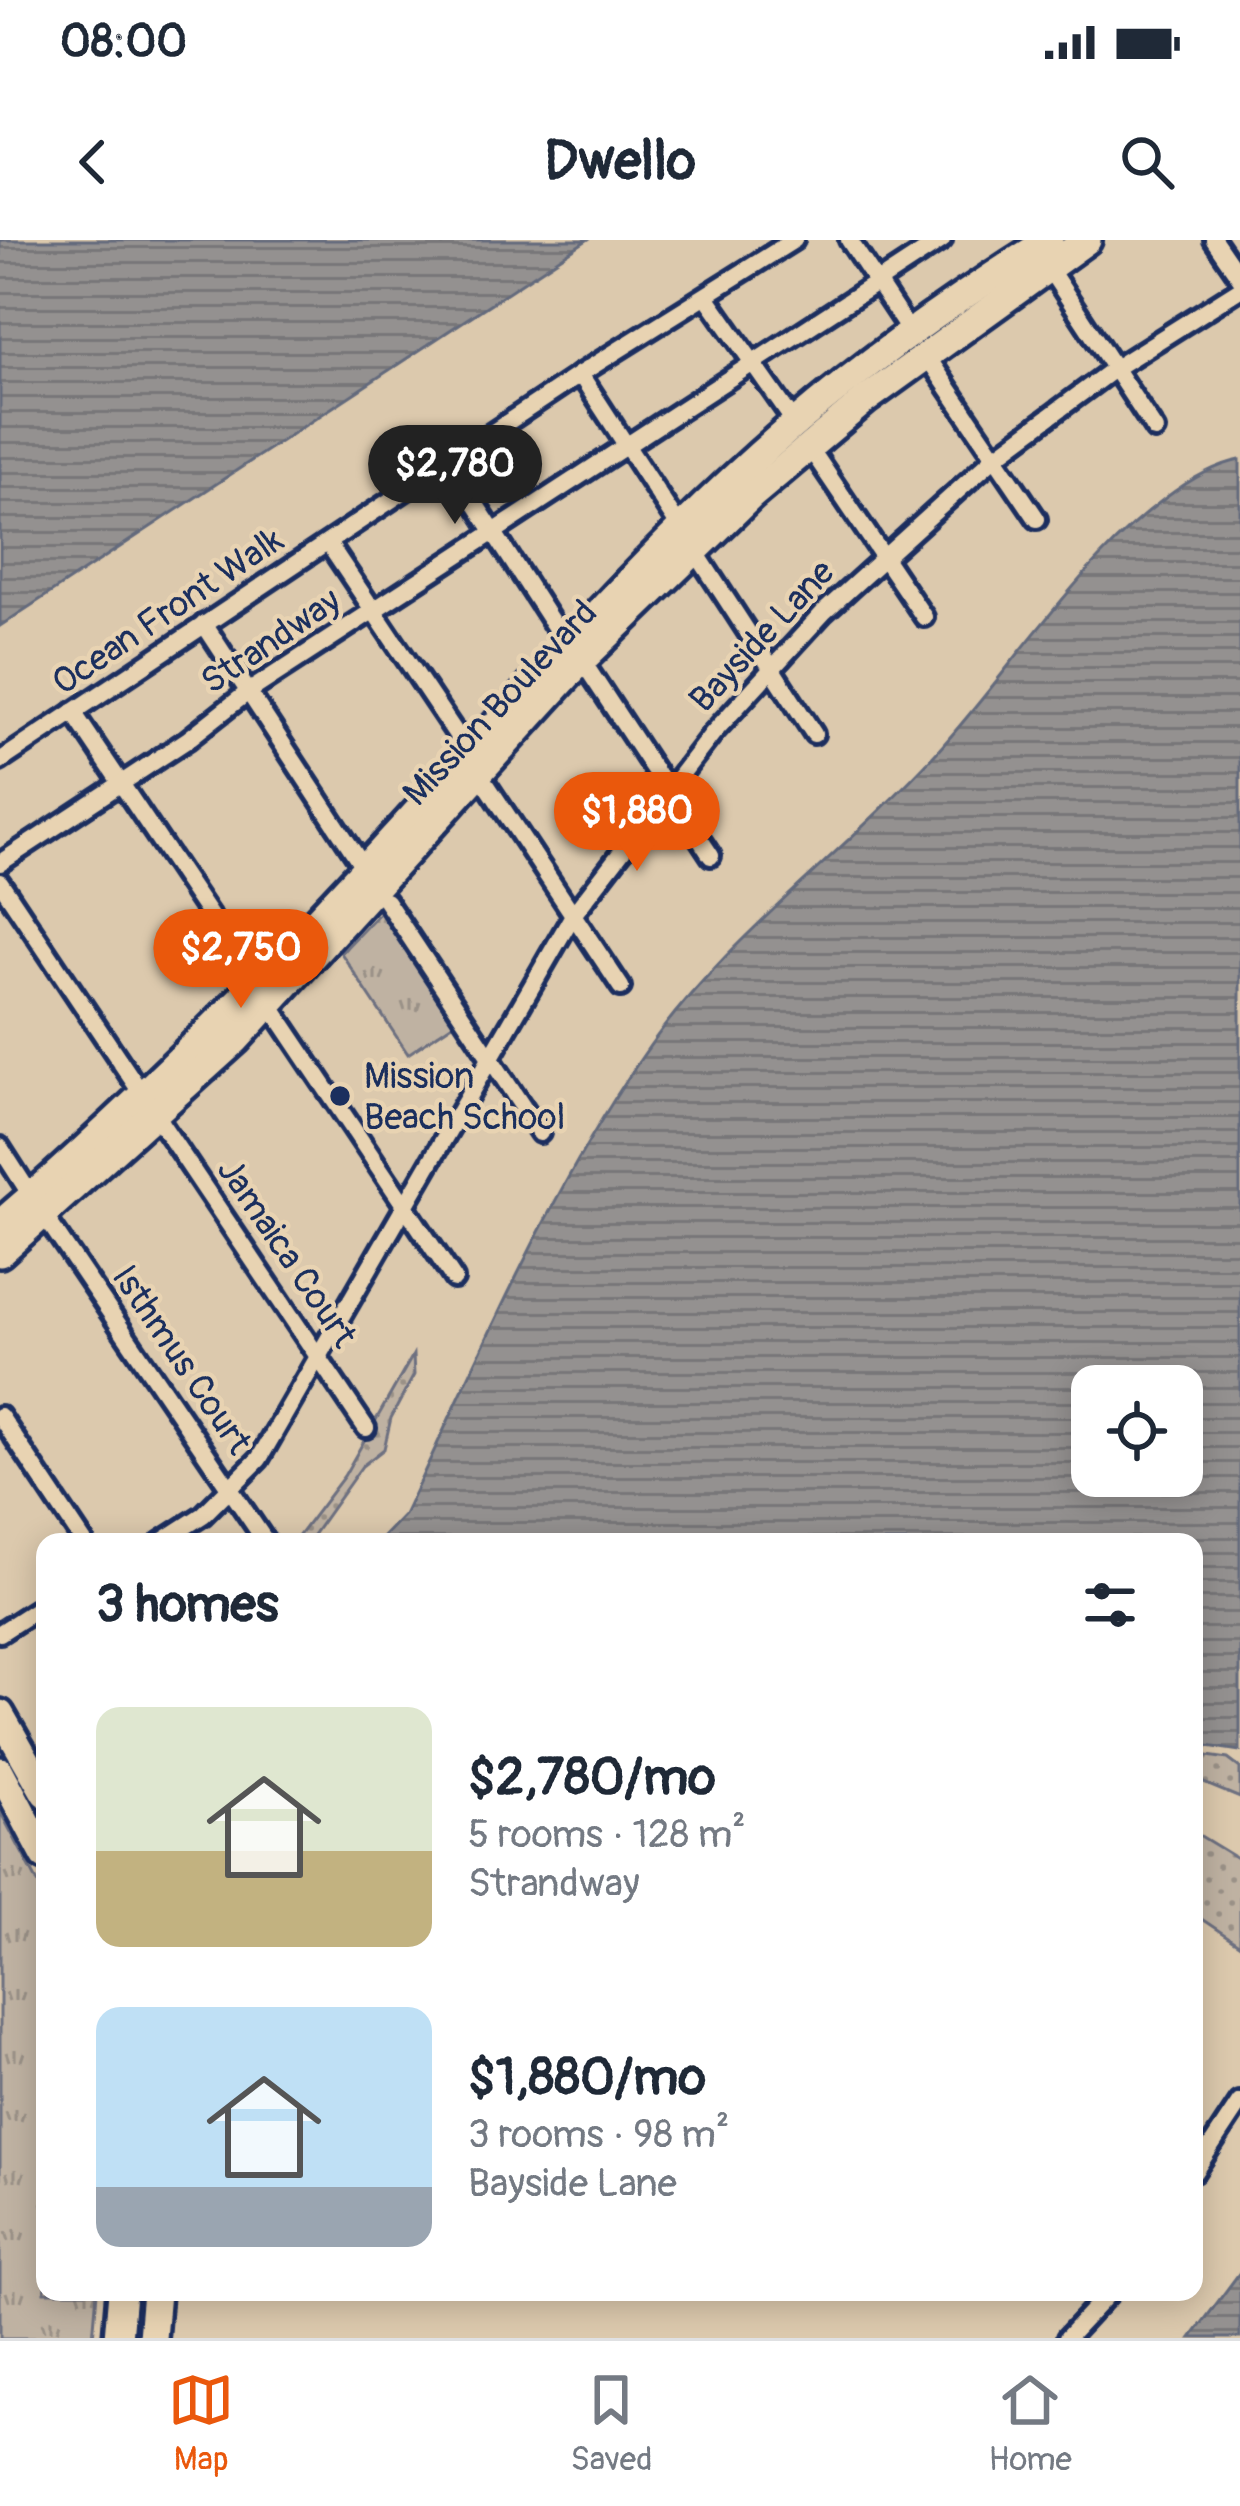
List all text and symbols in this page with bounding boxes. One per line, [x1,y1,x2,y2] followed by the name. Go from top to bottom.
[60,14,187,70] text: 08:00
[544,128,696,196] text: Dwello
[60,129,126,195] icon: back
[1114,129,1180,195] icon: search
[357,425,553,527] pin: $2,780
[395,439,515,488] text: $2,780
[44,517,292,705] street label: Ocean Front Walk
[680,550,844,722] street label: Bayside Lane
[193,578,349,704] street label: Strandway
[393,591,607,815] street label: Mission Boulevard
[539,772,735,874] pin: $1,880
[581,786,693,835] text: $1,880
[143,909,339,1011] pin: $2,750
[180,923,302,972] text: $2,750
[364,1054,565,1140] place label: Mission Beach School
[327,1083,353,1109] marker: Mission Beach School
[207,1149,367,1357] street label: Jamaica Court
[102,1257,262,1463] street label: Isthmus Court
[1071,1365,1203,1497] map controls
[1071,1365,1203,1497] button: locate
[1077,1572,1143,1638] icon: filters
[96,1573,279,1637] text: 3 homes
[468,1746,716,1810] text: $2,780/mo
[192,1755,336,1899] icon: home
[468,1810,746,1859] text: 5 rooms · 128 m²
[468,1859,640,1908] text: Strandway
[468,2046,706,2110] text: $1,880/mo
[192,2055,336,2199] icon: home
[468,2110,729,2159] text: 3 rooms · 98 m²
[468,2159,677,2208] text: Bayside Lane
[168,2367,234,2480] tab: Map
[570,2367,652,2480] tab: Saved
[989,2367,1072,2480] tab: Home

